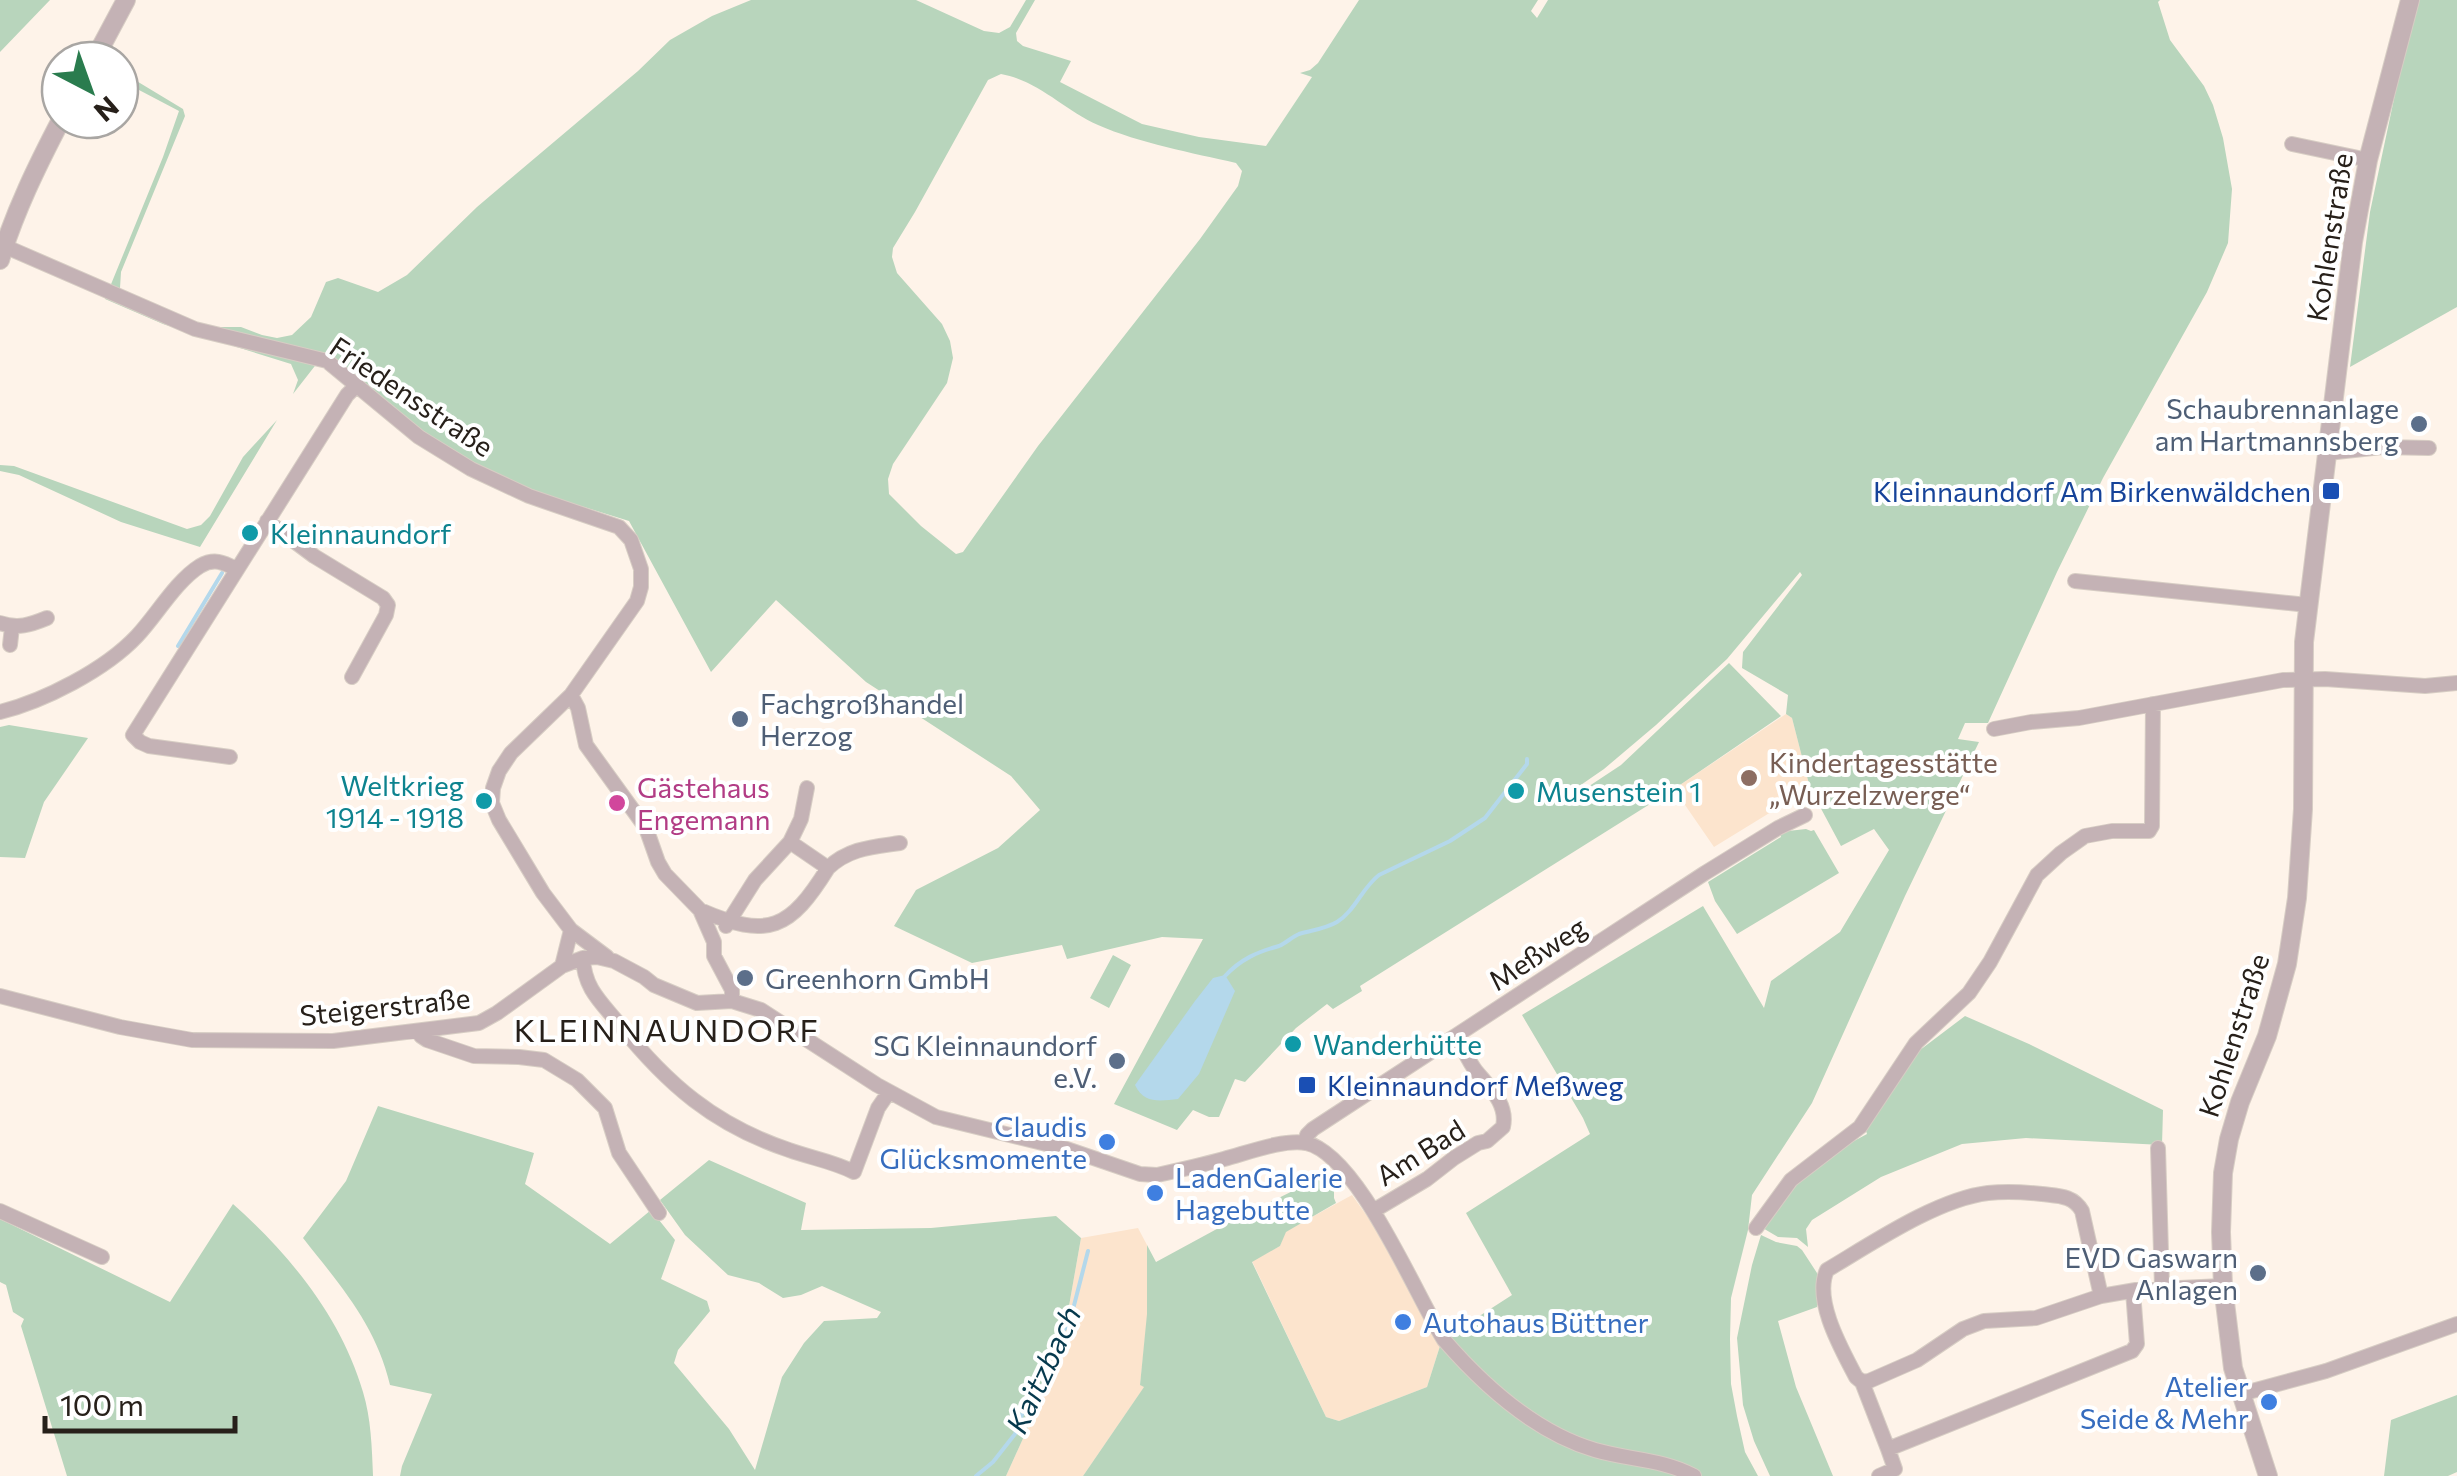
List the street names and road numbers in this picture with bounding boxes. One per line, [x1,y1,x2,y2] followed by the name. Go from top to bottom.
[2299,150,2359,324] street label: Kohlenstraße
[324,329,500,463] street label: Friedensstraße
[1482,909,1592,997] street label: Meßweg
[2191,949,2275,1121] street label: Kohlenstraße
[298,980,472,1032] street label: Steigerstraße
[1369,1112,1471,1192] street label: Am Bad

